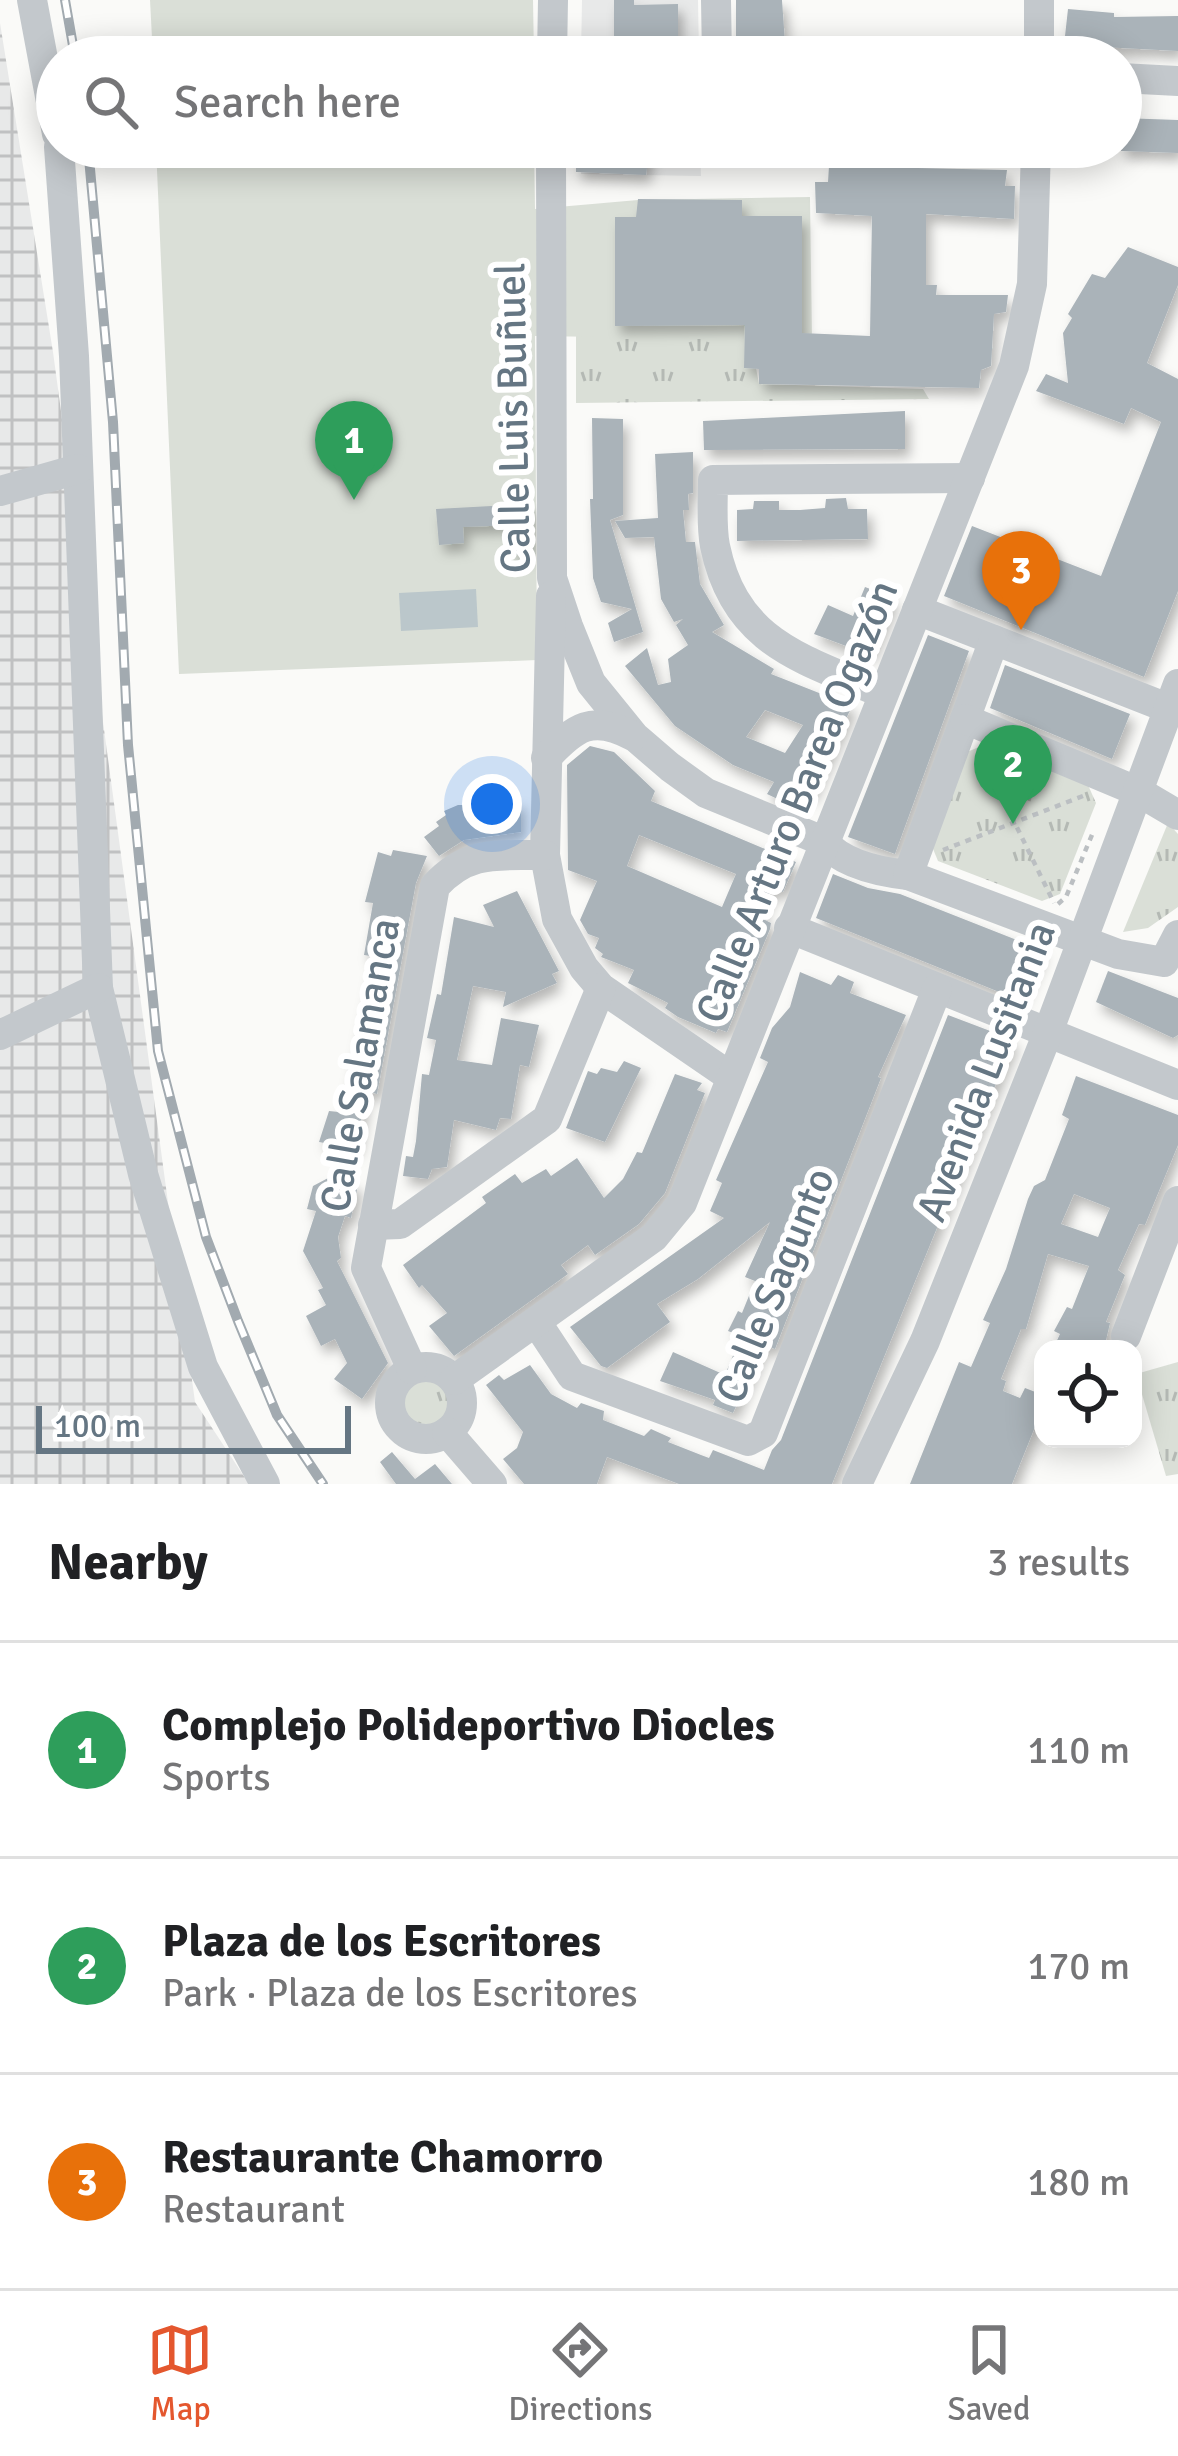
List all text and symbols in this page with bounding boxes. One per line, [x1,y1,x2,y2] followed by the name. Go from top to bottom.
[36,36,1142,168] search box
[78,69,144,135] icon: search
[174,75,401,130] text: Search here
[485,262,542,574] street label: Calle Luis Buñuel
[315,401,393,500] pin: 1
[982,531,1060,630] pin: 3
[685,573,910,1030] street label: Calle Arturo Barea Ogazón
[974,725,1052,824] pin: 2
[462,774,522,834] your location
[310,914,411,1216] street label: Calle Salamanca
[906,915,1067,1229] street label: Avenida Lusitania
[705,1161,846,1411] street label: Calle Sagunto
[1034,1340,1142,1448] map controls
[1034,1340,1142,1448] button: locate
[36,1400,351,1453] scale bar
[54,1406,141,1447] text: 100 m
[48,1531,208,1594] text: Nearby
[987,1538,1130,1586] text: 3 results
[162,1698,775,1753] text: Complejo Polideportivo Diocles
[76,1726,98,1774] text: 1
[1027,1726,1130,1774] text: 110 m
[162,1753,271,1801] text: Sports
[162,1914,601,1969] text: Plaza de los Escritores
[76,1942,98,1990] text: 2
[1027,1942,1130,1990] text: 170 m
[162,1969,638,2017] text: Park · Plaza de los Escritores
[162,2130,603,2185] text: Restaurante Chamorro
[76,2158,98,2206] text: 3
[1027,2158,1130,2206] text: 180 m
[162,2185,345,2233] text: Restaurant
[147,2317,213,2430] tab: Map
[508,2317,653,2430] tab: Directions
[947,2317,1031,2430] tab: Saved

